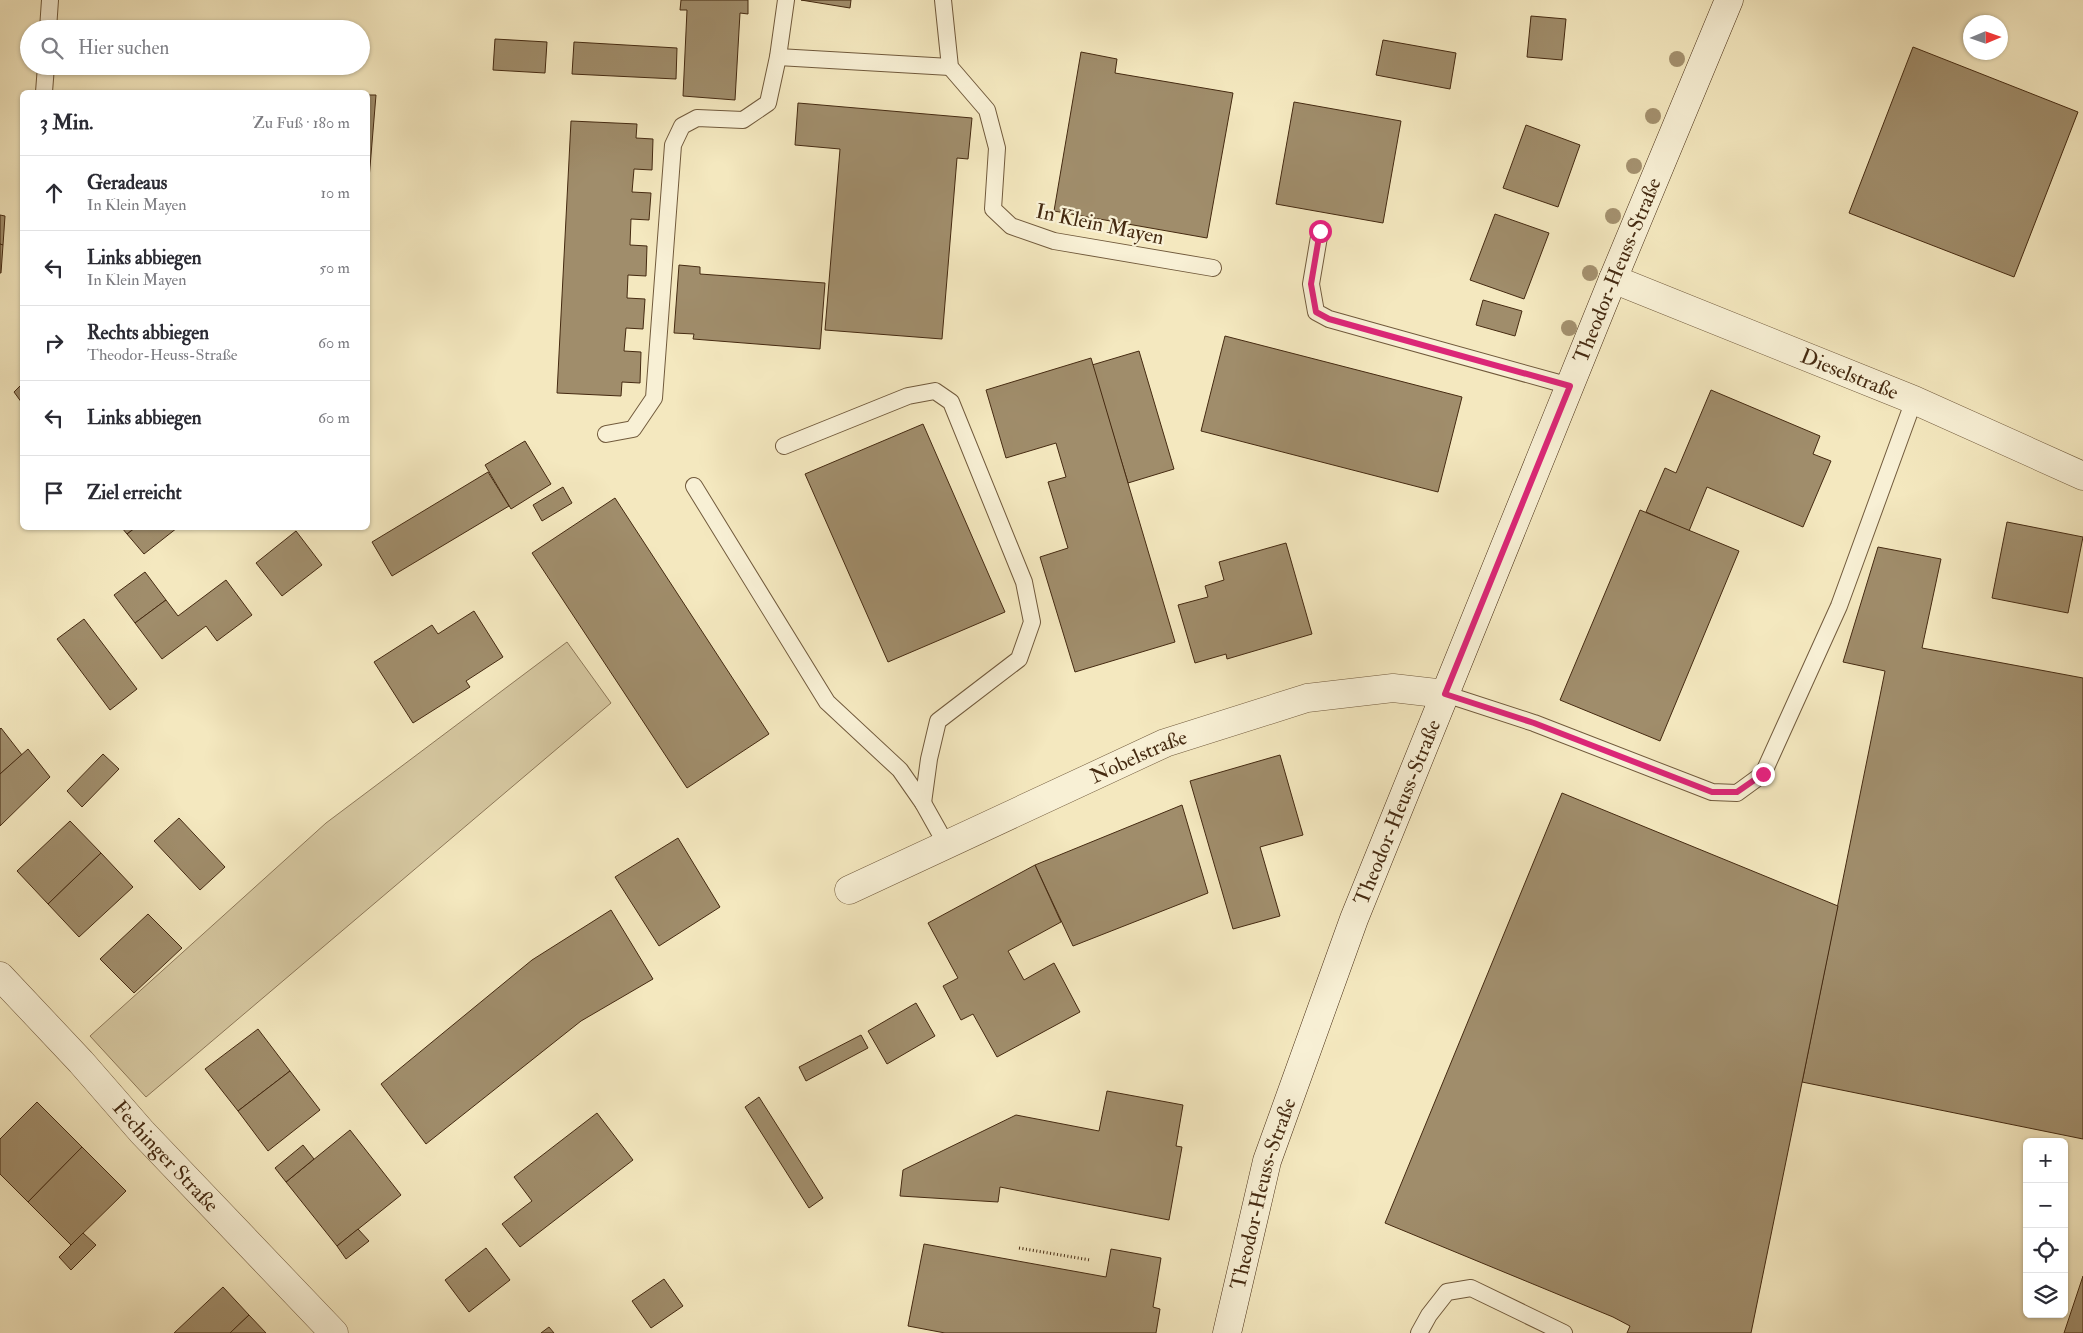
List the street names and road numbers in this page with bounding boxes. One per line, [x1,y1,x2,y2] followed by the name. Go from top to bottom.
[1568,173,1668,367] street label: Theodor-Heuss-Straße
[1033,198,1167,251] street label: In Klein Mayen
[1796,343,1903,406] street label: Dieselstraße
[1348,715,1447,909] street label: Theodor-Heuss-Straße
[1086,724,1191,790] street label: Nobelstraße
[1225,1094,1303,1292] street label: Theodor-Heuss-Straße
[107,1095,225,1218] street label: Fechinger Straße

